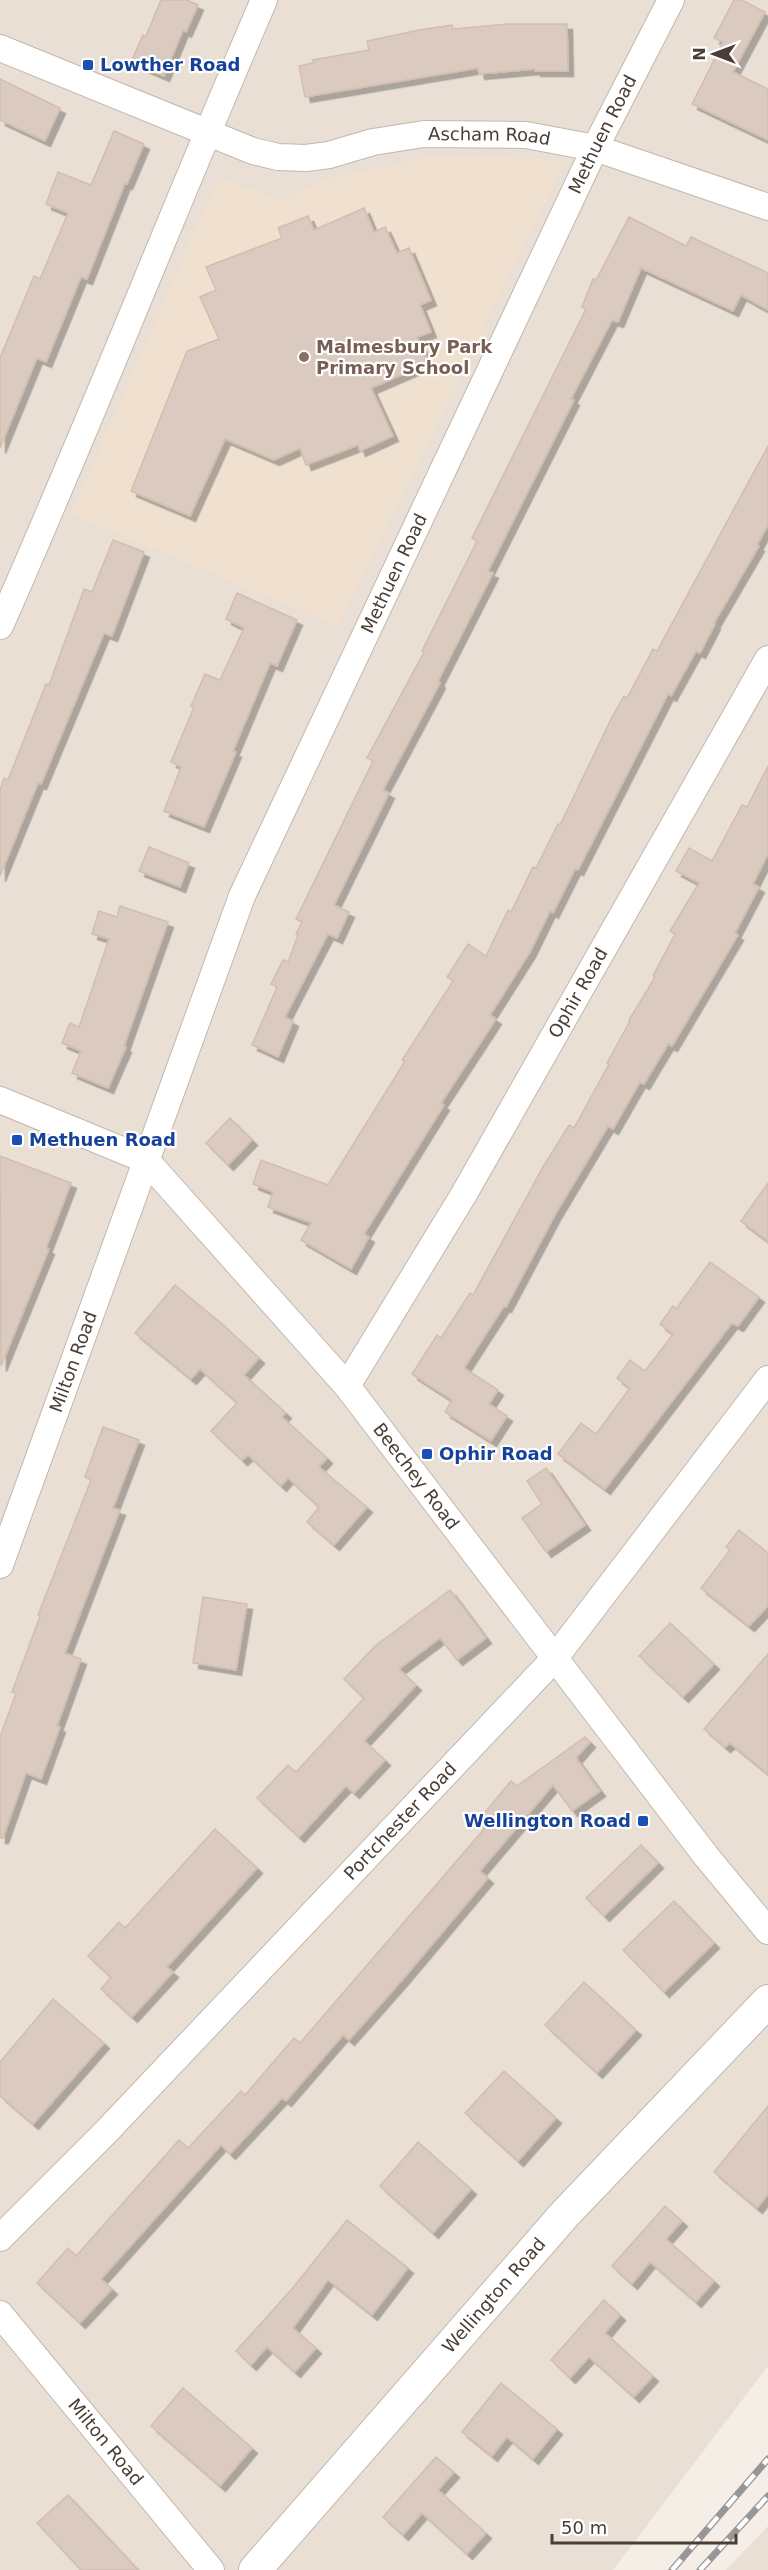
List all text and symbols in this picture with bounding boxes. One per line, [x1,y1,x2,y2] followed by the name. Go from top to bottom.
[684,24,744,84] north arrow
[690,47,709,61] text: N
[100,54,241,75] place label: Lowther Road
[81,58,95,72] marker: Lowther Road
[564,71,641,197] street label: Methuen Road
[428,123,552,149] street label: Ascham Road
[316,336,493,378] place label: Malmesbury Park Primary School
[297,350,311,364] marker: Malmesbury Park Primary School
[357,510,431,637] street label: Methuen Road
[544,944,612,1042] street label: Ophir Road
[29,1129,176,1150] place label: Methuen Road
[10,1133,24,1147] marker: Methuen Road
[45,1308,101,1415] street label: Milton Road
[369,1419,464,1533] street label: Beechey Road
[439,1443,553,1464] place label: Ophir Road
[420,1447,434,1461] marker: Ophir Road
[339,1758,461,1884] street label: Portchester Road
[464,1810,631,1831] place label: Wellington Road
[636,1814,650,1828] marker: Wellington Road
[438,2233,550,2357] street label: Wellington Road
[64,2394,148,2489] street label: Milton Road
[552,2507,736,2545] scale bar
[561,2517,607,2538] text: 50 m

